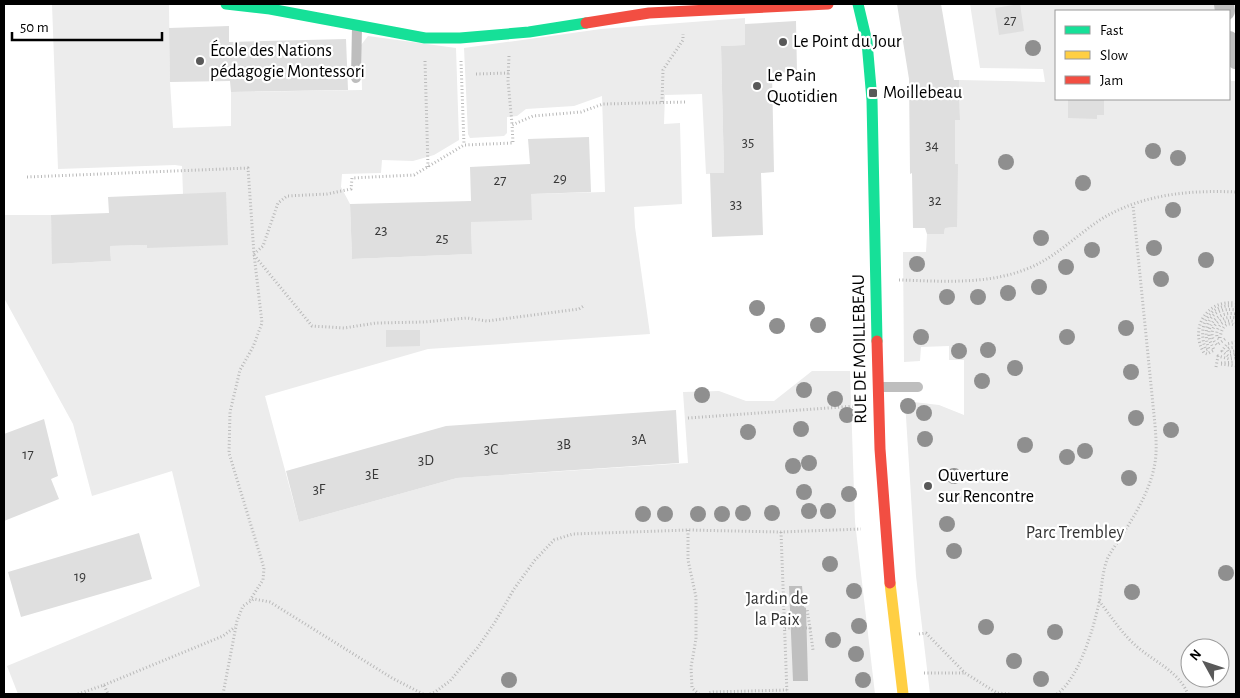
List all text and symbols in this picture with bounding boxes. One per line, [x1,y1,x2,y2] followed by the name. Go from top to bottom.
[12,10,162,42] scale bar
[1055,10,1230,100] legend
[1003,13,1017,28] house number: 27
[20,20,49,35] text: 50 m
[1100,23,1124,38] text: Fast
[793,33,902,51] place label: Le Point du Jour
[777,36,789,48] marker: Le Point du Jour
[210,39,365,81] place label: École des Nations pédagogie Montessori
[1100,48,1128,63] text: Slow
[194,55,206,67] marker: École des Nations pédagogie Montessori
[767,67,838,106] place label: Le Pain Quotidien
[1100,73,1123,88] text: Jam
[751,80,763,92] marker: Le Pain Quotidien
[883,84,962,102] place label: Moillebeau
[867,87,879,99] marker: Moillebeau
[742,135,754,150] house number: 35
[925,138,939,153] house number: 34
[553,171,567,186] house number: 29
[493,173,507,188] house number: 27
[928,193,942,208] house number: 32
[730,197,742,212] house number: 33
[374,223,388,238] house number: 23
[435,231,449,246] house number: 25
[850,274,870,424] street label: RUE DE MOILLEBEAU
[632,432,647,447] house number: 3A
[557,437,571,452] house number: 3B
[484,442,498,457] house number: 3C
[22,447,34,462] house number: 17
[418,453,434,468] house number: 3D
[365,467,379,482] house number: 3E
[938,467,1034,506] place label: Ouverture sur Rencontre
[922,480,934,492] marker: Ouverture sur Rencontre
[313,482,326,497] house number: 3F
[1026,524,1125,542] park label: Parc Trembley
[74,569,86,584] house number: 19
[746,590,808,629] park label: Jardin de la Paix
[1180,638,1230,688] north arrow
[1187,647,1204,664] text: N

